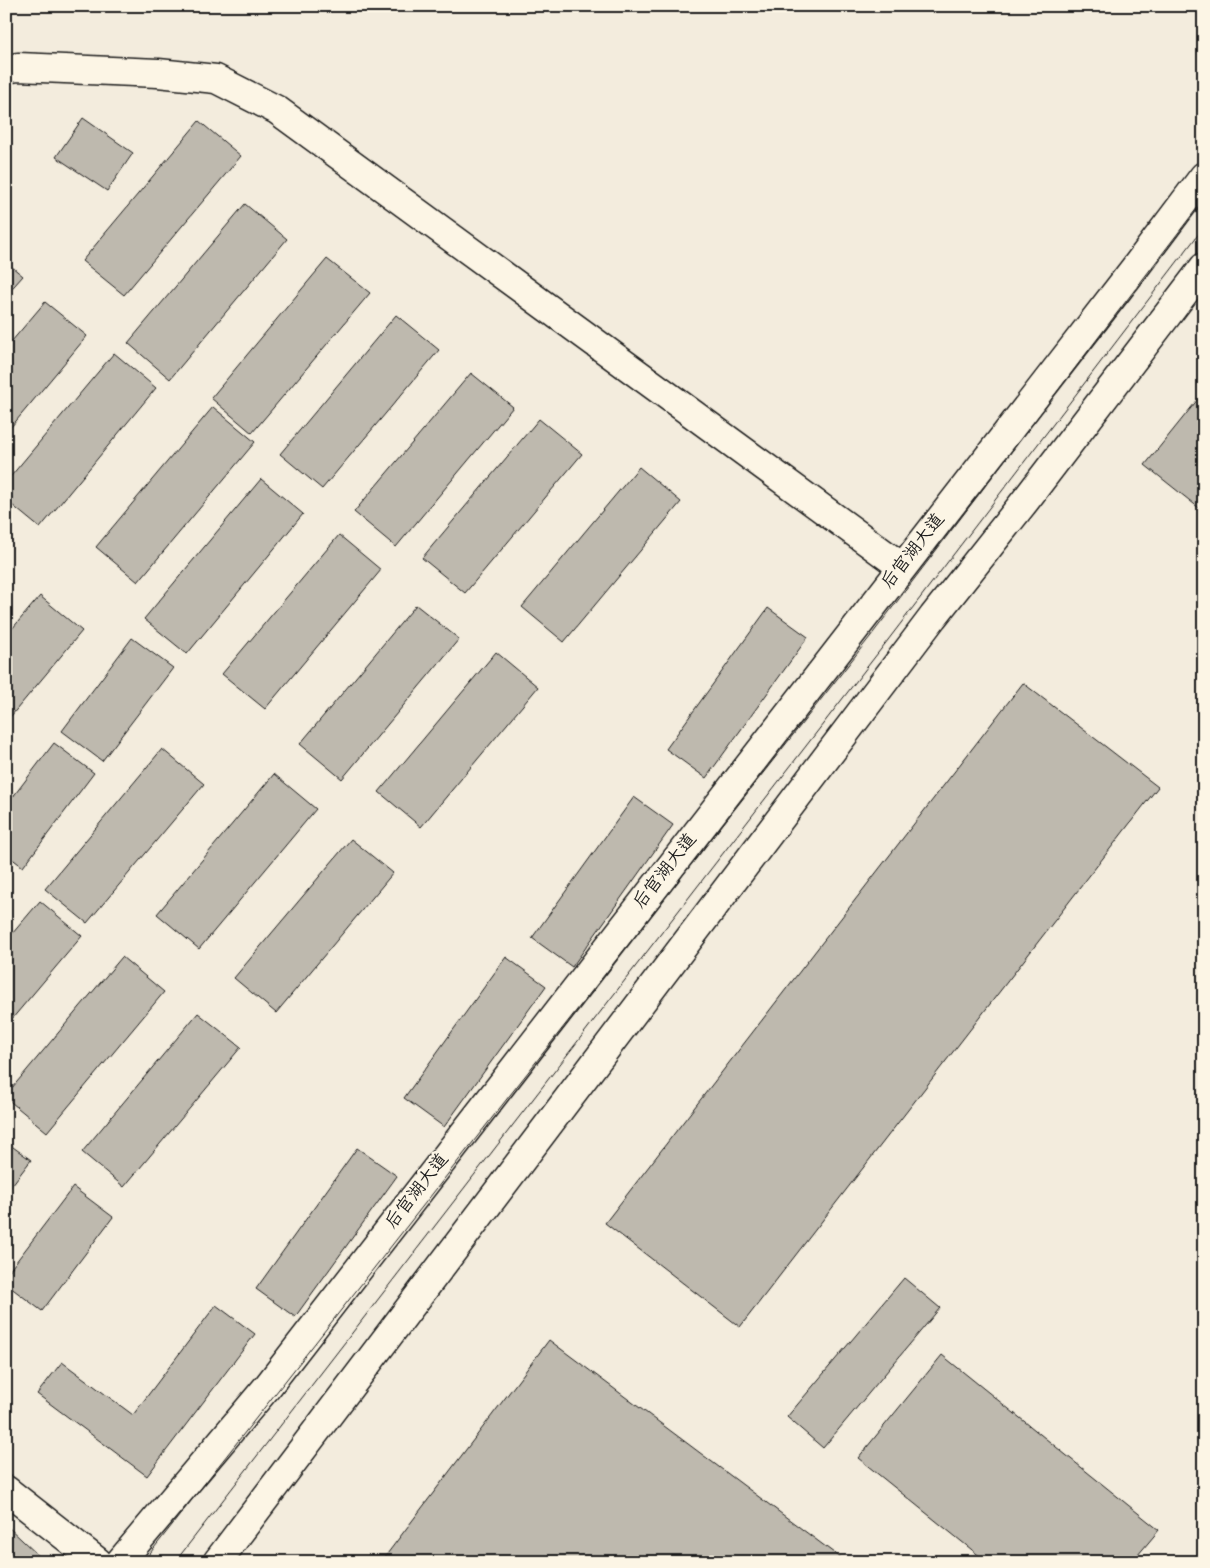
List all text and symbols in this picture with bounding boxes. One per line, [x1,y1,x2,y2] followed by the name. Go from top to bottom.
[876,509,952,595] street label: 后官湖大道
[628,829,704,915] street label: 后官湖大道
[380,1149,456,1235] street label: 后官湖大道

